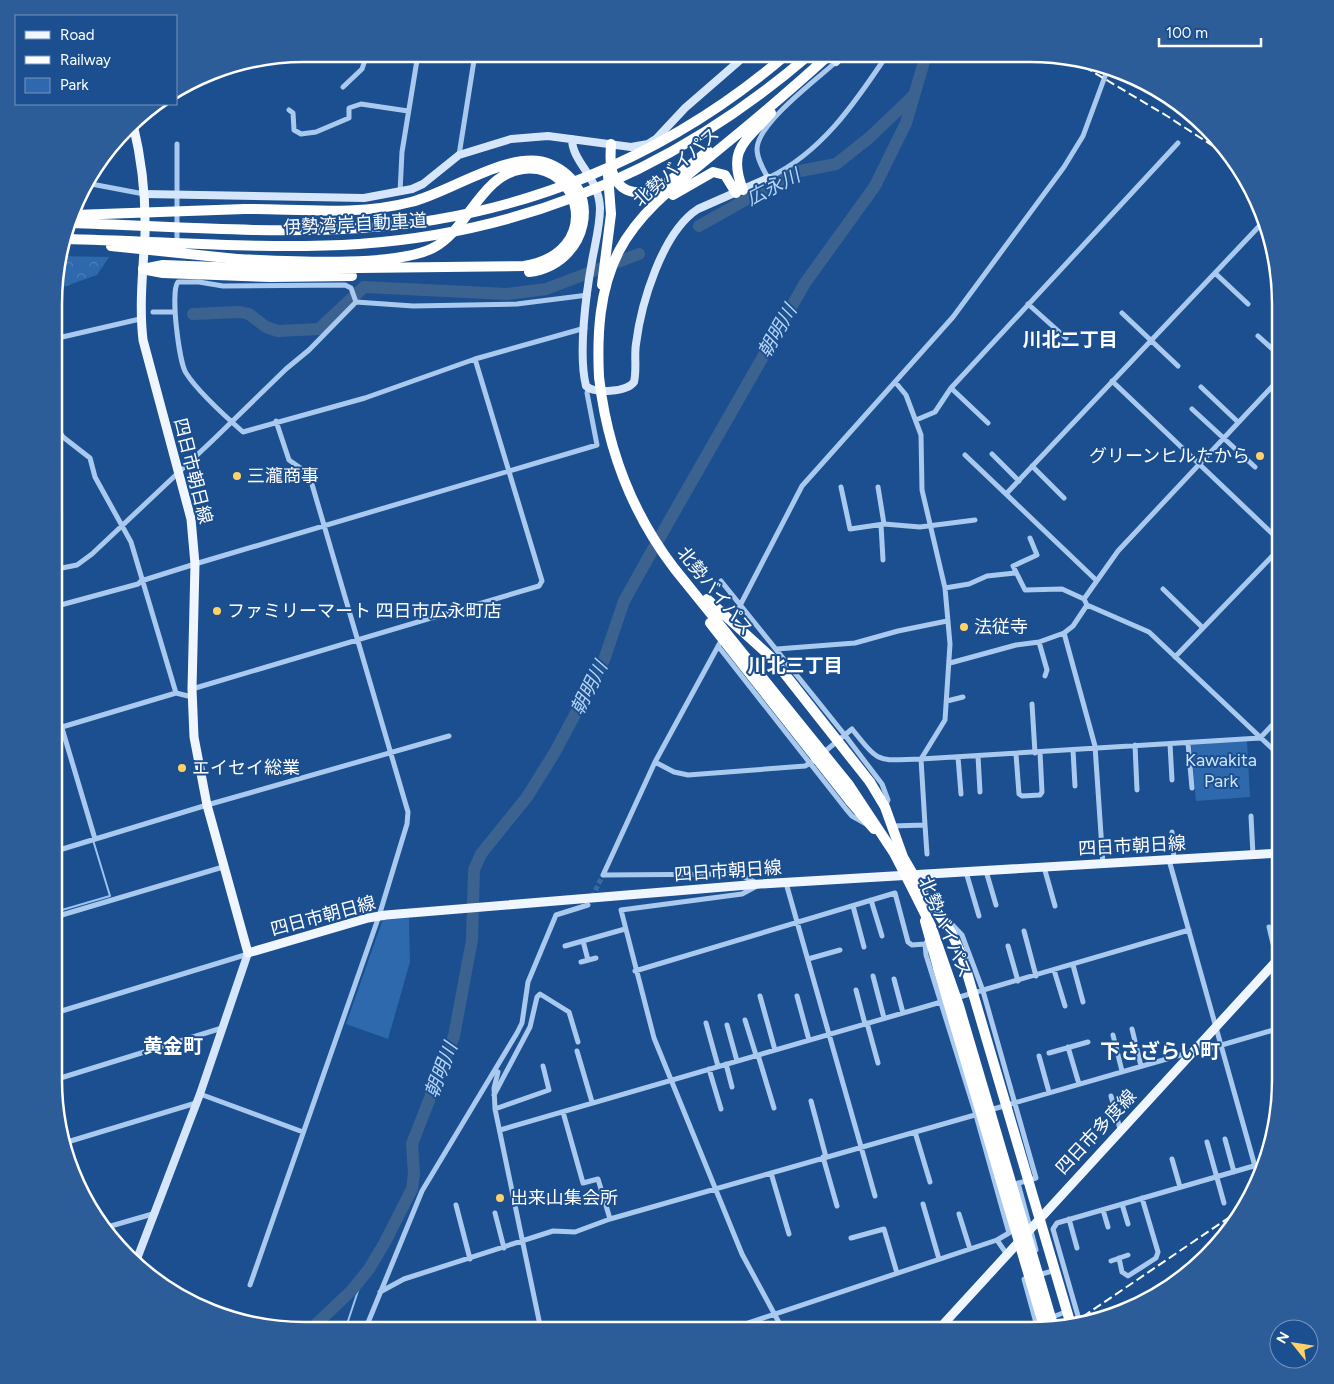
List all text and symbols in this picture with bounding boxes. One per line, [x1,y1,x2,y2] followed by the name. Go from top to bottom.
[15,15,178,105] legend
[1159,15,1262,47] scale bar
[1166,24,1208,42] text: 100 m
[60,26,95,44] text: Road
[60,51,111,69] text: Railway
[60,76,89,94] text: Park
[629,123,723,211] street label: 北勢バイパス
[742,163,805,210] water label: 広永川
[283,209,427,239] street label: 伊勢湾岸自動車道
[753,299,802,361] water label: 朝明川
[1022,328,1118,351] district label: 川北二丁目
[169,416,217,526] street label: 四日市朝日線
[1089,445,1250,467] place label: グリーンヒルたから
[1254,450,1266,462] marker: グリーンヒルたから
[247,465,319,487] place label: 三瀧商事
[231,470,243,482] marker: 三瀧商事
[673,542,757,640] street label: 北勢バイパス
[227,600,501,622] place label: ファミリーマート 四日市広永町店
[211,605,223,617] marker: ファミリーマート 四日市広永町店
[974,616,1028,638] place label: 法従寺
[958,621,970,633] marker: 法従寺
[747,654,843,677] district label: 川北三丁目
[566,656,613,719] water label: 朝明川
[1185,749,1257,792] park label: Kawakita Park
[192,757,300,779] place label: エイセイ総業
[176,762,188,774] marker: エイセイ総業
[1077,832,1187,860] street label: 四日市朝日線
[673,856,783,886] street label: 四日市朝日線
[914,873,976,981] street label: 北勢バイパス
[268,891,378,941] street label: 四日市朝日線
[143,1034,203,1058] district label: 黄金町
[420,1037,463,1101] water label: 朝明川
[1100,1039,1220,1063] district label: 下さざらい町
[1051,1085,1141,1179] street label: 四日市多度線
[510,1187,618,1209] place label: 出来山集会所
[494,1192,506,1204] marker: 出来山集会所
[1269,1319,1319,1369] north arrow
[1273,1329,1293,1347] text: N

